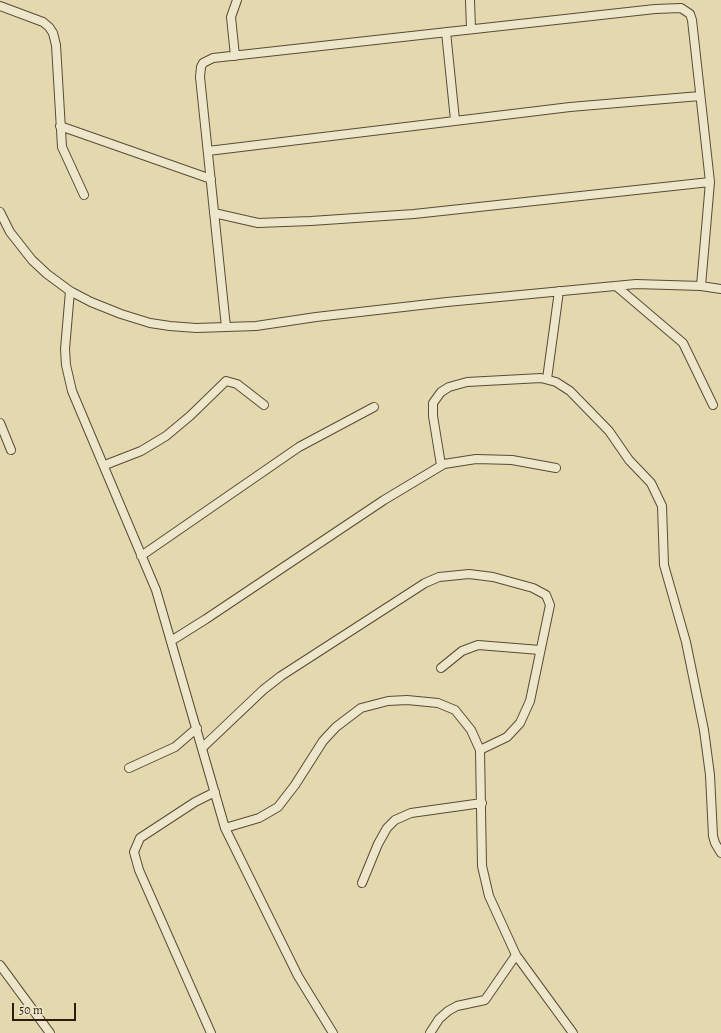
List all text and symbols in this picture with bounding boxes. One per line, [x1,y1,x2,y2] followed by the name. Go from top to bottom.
[14,995,78,1021] scale bar
[19,1002,43,1018] text: 50 m

